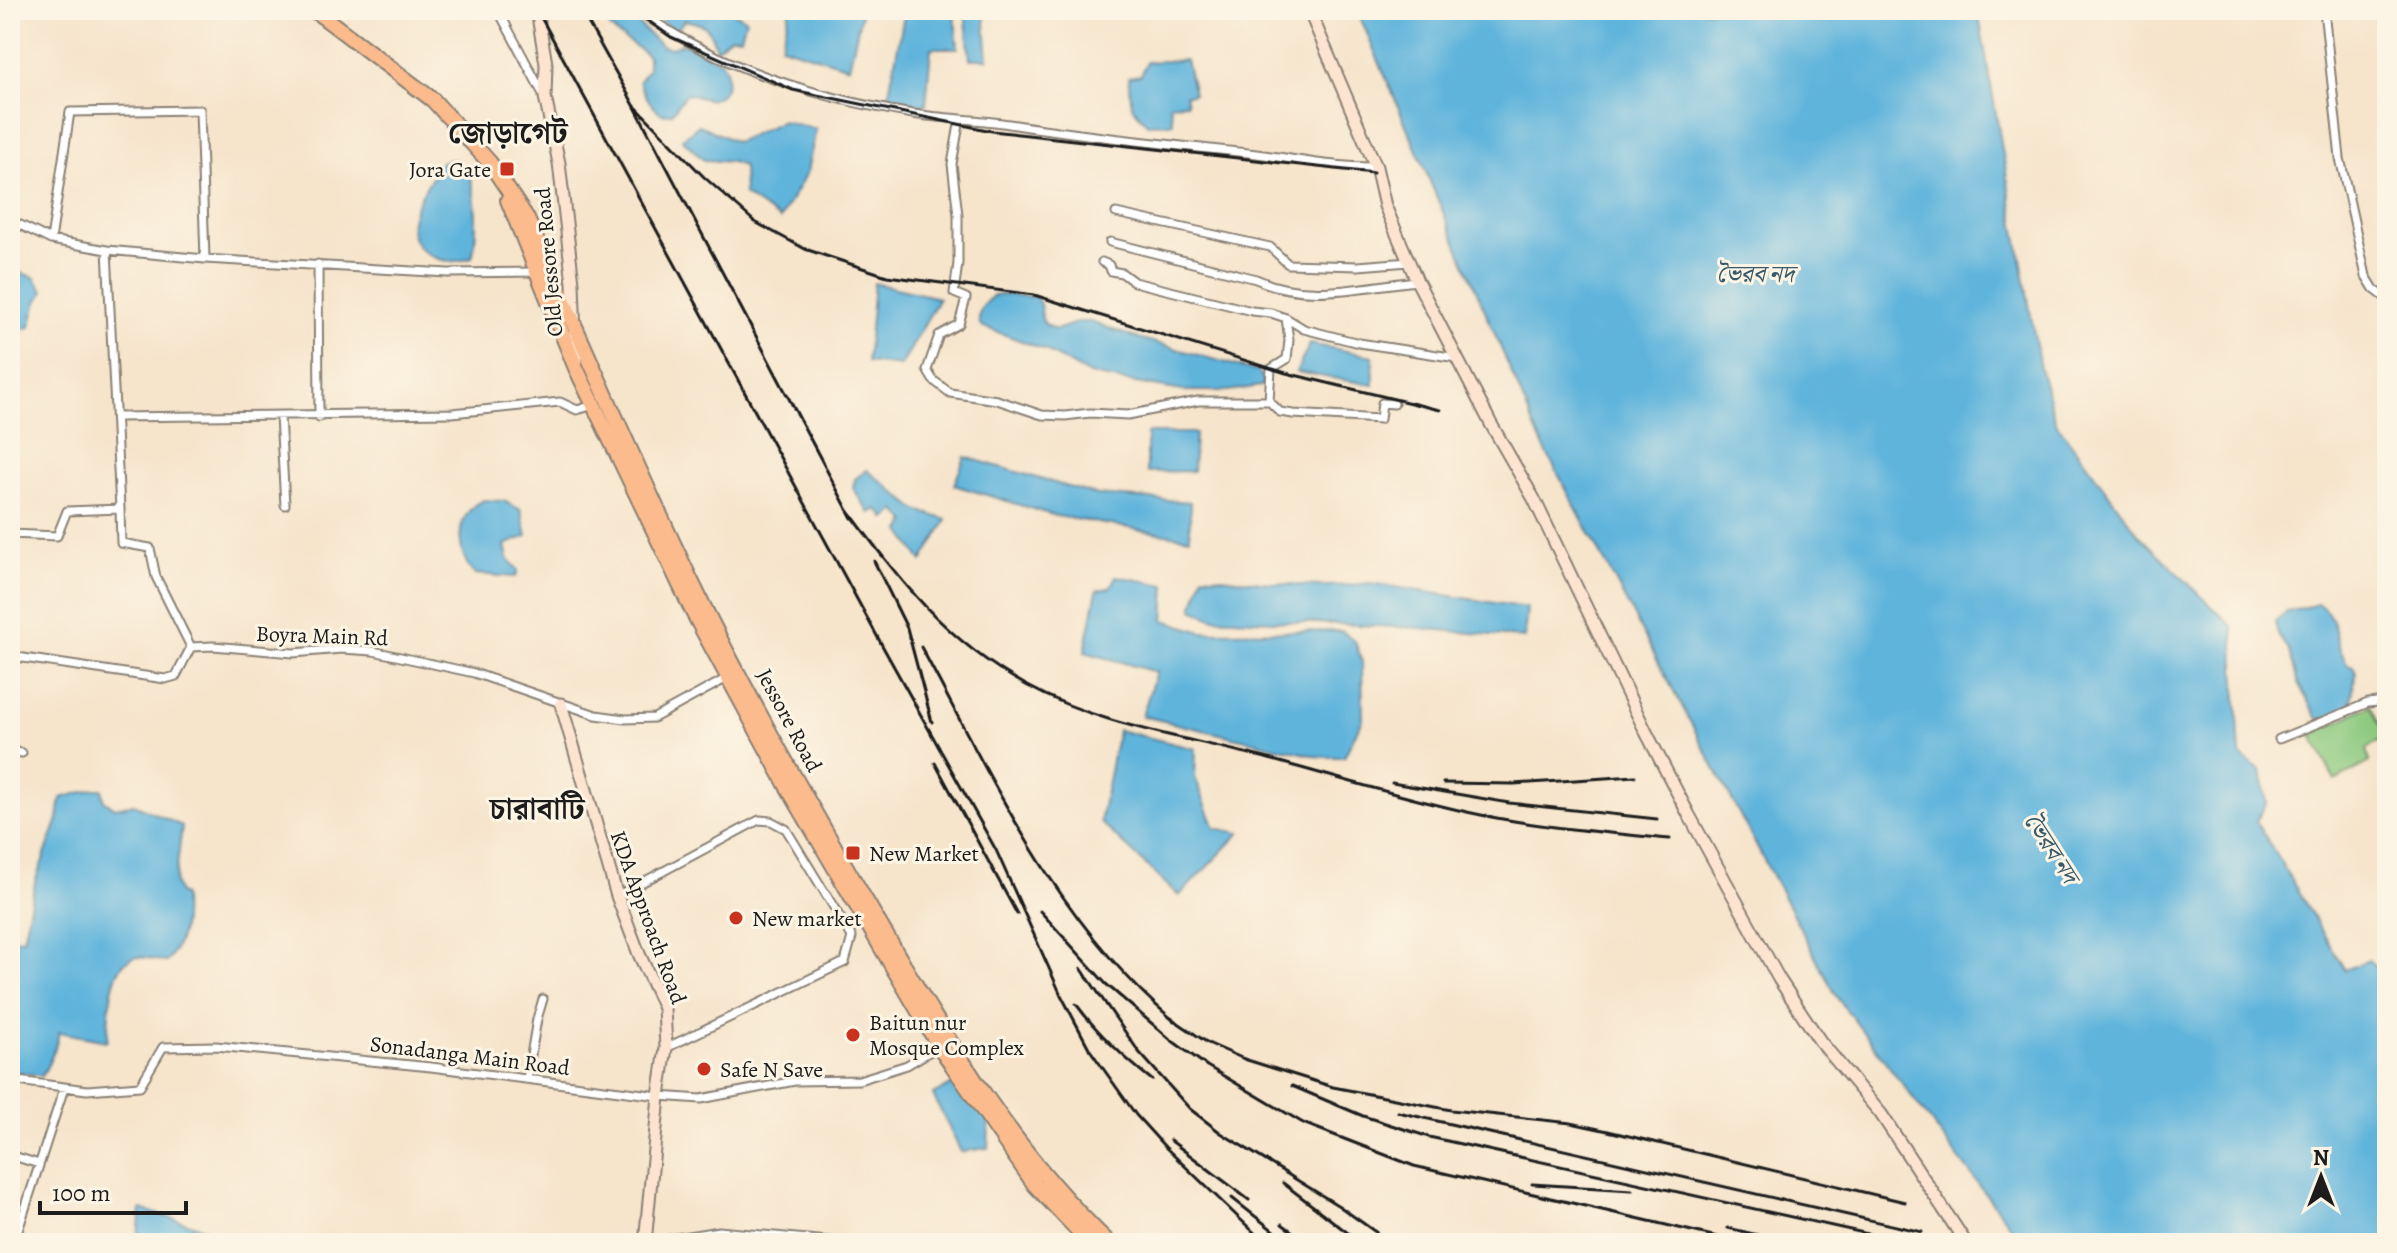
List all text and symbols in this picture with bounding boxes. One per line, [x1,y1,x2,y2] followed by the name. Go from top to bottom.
[448,113,569,153] district label: জোড়াগেট
[409,155,491,185] place label: Jora Gate
[498,160,516,178] marker: Jora Gate
[528,186,570,338] street label: Old Jessore Road
[1716,258,1799,290] water label: ভৈরব নদ
[255,619,389,653] street label: Boyra Main Rd
[749,664,829,778] street label: Jessore Road
[487,789,586,829] district label: চারাবাটি
[2016,807,2088,893] water label: ভৈরব নদ
[603,826,693,1008] street label: KDA Approach Road
[869,839,979,869] place label: New Market
[844,844,862,862] marker: New Market
[752,904,862,934] place label: New market
[727,909,745,927] marker: New market
[869,1008,1024,1063] place label: Baitun nur Mosque Complex
[844,1026,862,1044] marker: Baitun nur Mosque Complex
[368,1029,572,1083] street label: Sonadanga Main Road
[720,1055,823,1085] place label: Safe N Save
[695,1060,713,1078] marker: Safe N Save
[2281,1137,2361,1217] north arrow
[2313,1143,2329,1173] text: N
[40,1165,186,1215] scale bar
[52,1177,111,1209] text: 100 m

